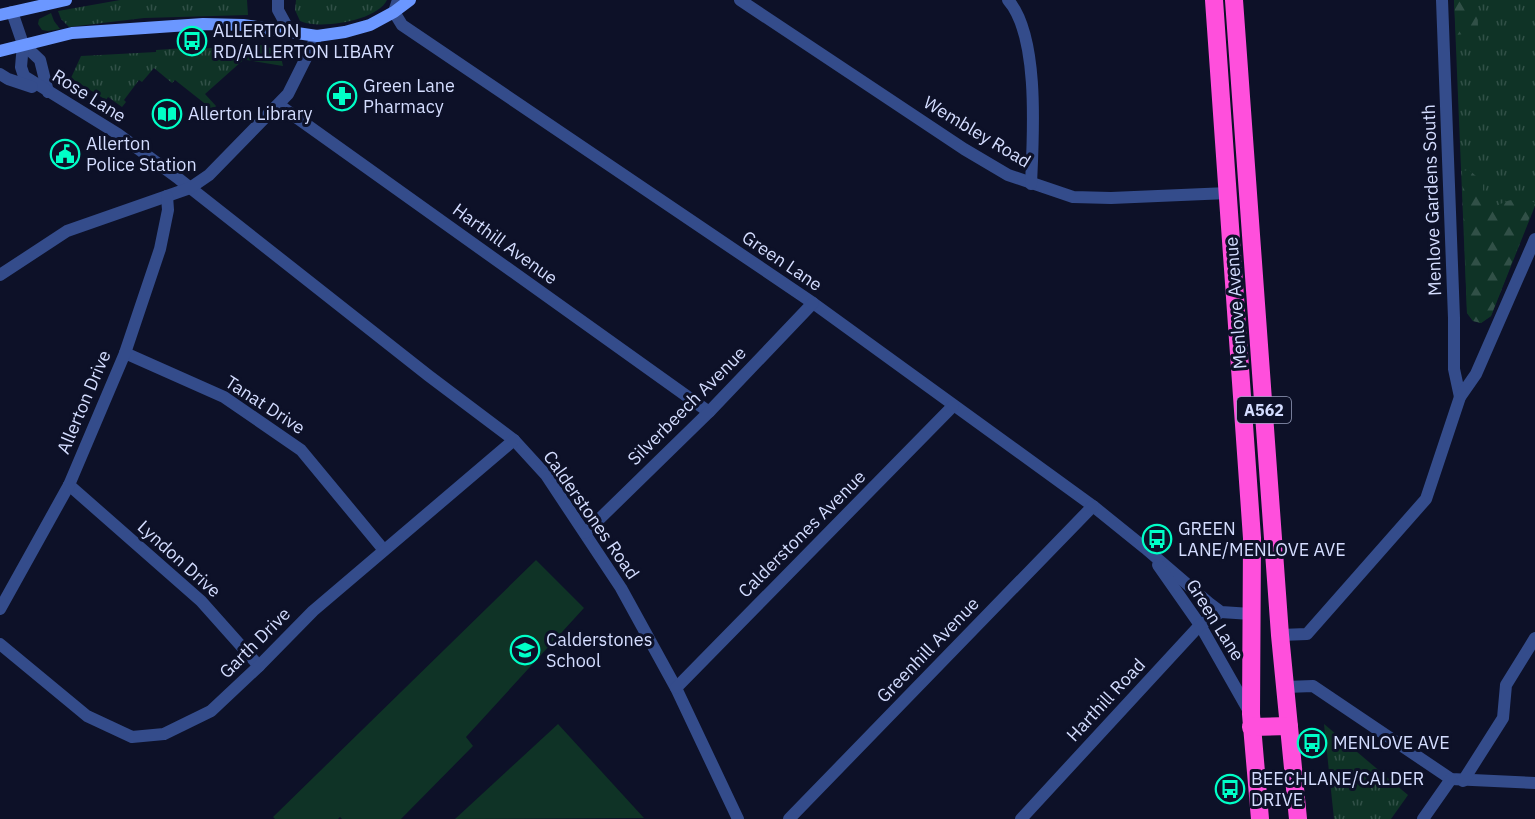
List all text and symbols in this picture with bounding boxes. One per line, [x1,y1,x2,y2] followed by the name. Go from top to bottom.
[213,19,395,63] place label: ALLERTON RD/ALLERTON LIBARY
[176,25,208,57] bus stop icon: ALLERTON RD/ALLERTON LIBARY
[48,64,131,127] street label: Rose Lane
[363,74,455,118] place label: Green Lane Pharmacy
[326,80,358,112] pharmacy icon: Green Lane Pharmacy
[919,91,1035,173] street label: Wembley Road
[151,98,183,130] library icon: Allerton Library
[188,102,312,125] place label: Allerton Library
[1417,104,1446,296] street label: Menlove Gardens South
[86,132,197,176] place label: Allerton Police Station
[49,138,81,170] public building icon: Allerton Police Station
[448,198,562,289] street label: Harthill Avenue
[738,225,827,296] street label: Green Lane
[1219,236,1252,370] street label: Menlove Avenue
[622,341,751,470] street label: Silverbeech Avenue
[51,346,116,457] street label: Allerton Drive
[221,370,310,439] street label: Tanat Drive
[1237,397,1291,423] road number: A562
[538,446,644,584] street label: Calderstones Road
[733,465,870,602] street label: Calderstones Avenue
[133,515,226,602] street label: Lyndon Drive
[1178,517,1346,561] place label: GREEN LANE/MENLOVE AVE
[1141,523,1173,555] bus stop icon: GREEN LANE/MENLOVE AVE
[1181,575,1250,665] street label: Green Lane
[872,592,984,707] street label: Greenhill Avenue
[214,602,295,683] street label: Garth Drive
[546,628,652,672] place label: Calderstones School
[509,634,541,666] school or university icon: Calderstones School
[1061,653,1150,746] street label: Harthill Road
[1296,727,1328,759] bus stop icon: MENLOVE AVE
[1333,731,1450,754] place label: MENLOVE AVE
[1251,767,1424,811] place label: BEECHLANE/CALDER DRIVE
[1214,773,1246,805] bus stop icon: BEECHLANE/CALDER DRIVE

